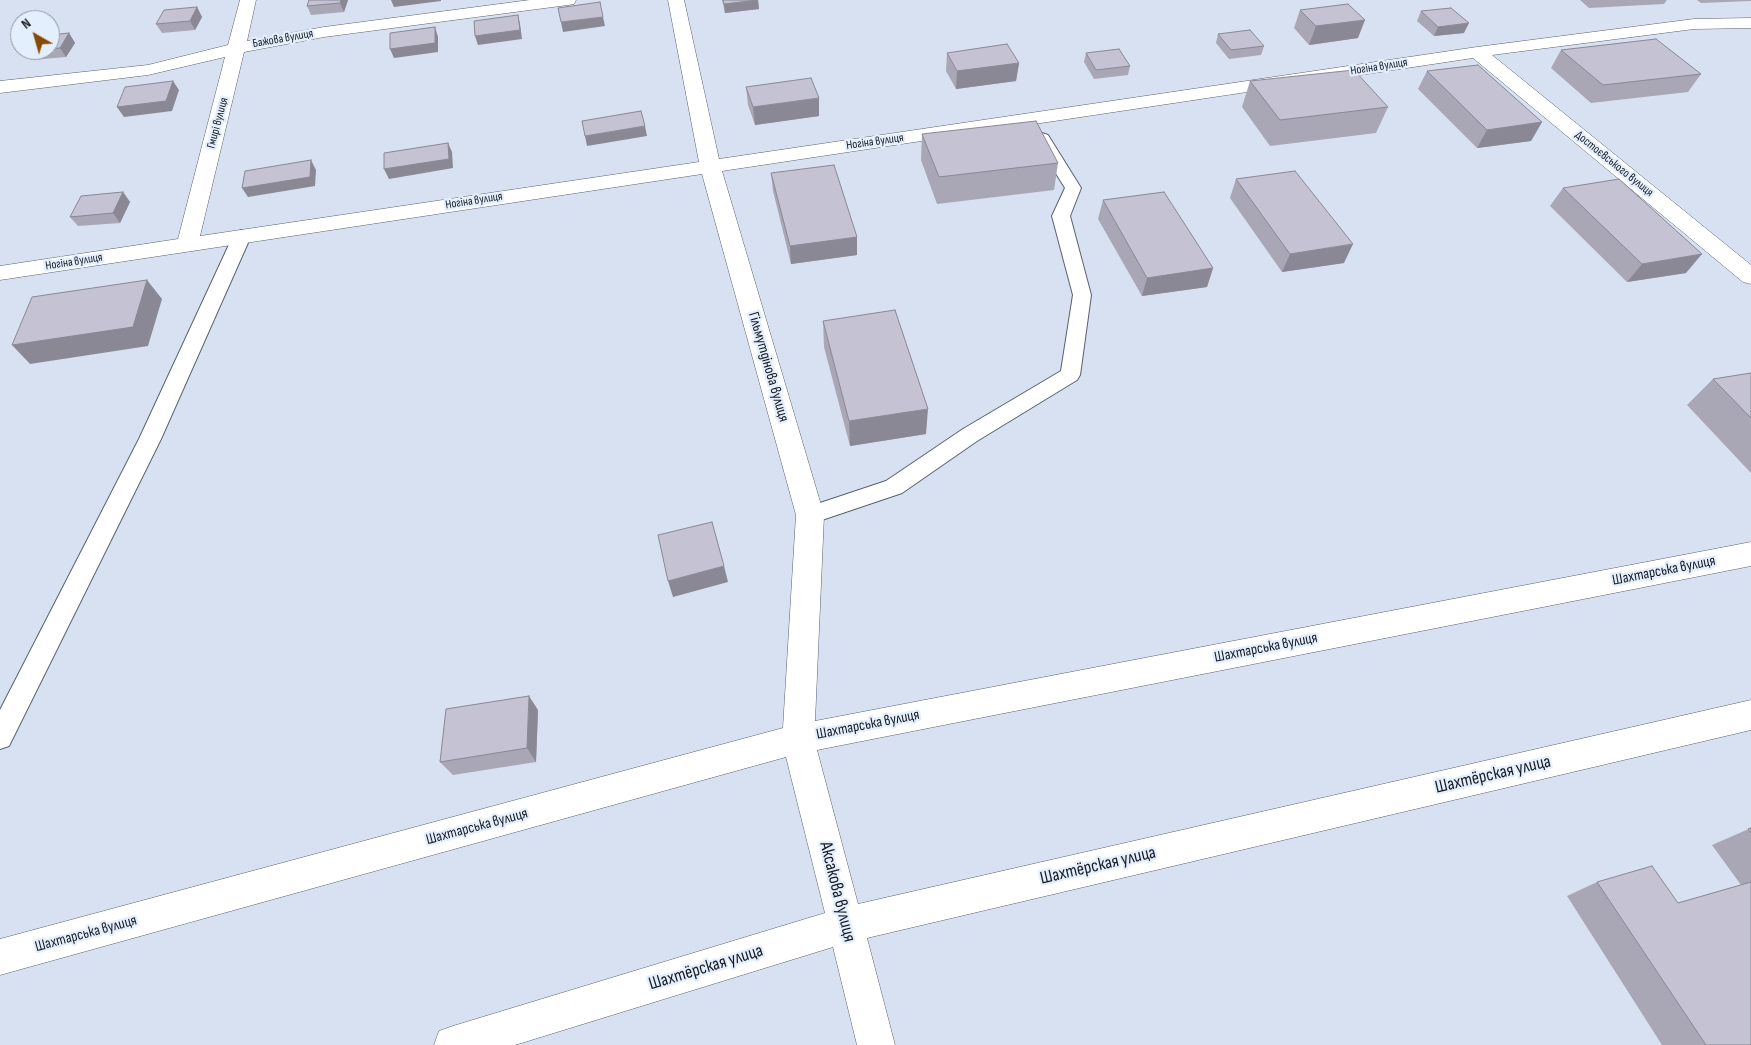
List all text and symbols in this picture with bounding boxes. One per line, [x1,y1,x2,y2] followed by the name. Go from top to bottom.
[10,10,60,60] north arrow
[18,15,34,33] text: N
[252,27,314,51] street label: Бажова вулиця
[1349,55,1409,79] street label: Ногіна вулиця
[204,96,232,150] street label: Гмирі вулиця
[1572,128,1656,200] street label: Достоєвського вулиця
[845,131,905,153] street label: Ногіна вулиця
[444,189,504,213] street label: Ногіна вулиця
[44,250,104,274] street label: Ногіна вулиця
[744,310,792,424] street label: Гільмутдінова вулиця
[1611,552,1717,590] street label: Шахтарська вулиця
[1213,629,1319,667] street label: Шахтарська вулиця
[815,706,921,744] street label: Шахтарська вулиця
[1433,751,1553,799] street label: Шахтёрская улица
[424,805,530,849] street label: Шахтарська вулиця
[814,840,860,944] street label: Аксакова вулиця
[1038,842,1158,890] street label: Шахтёрская улица
[33,912,139,956] street label: Шахтарська вулиця
[646,940,766,996] street label: Шахтёрская улица

